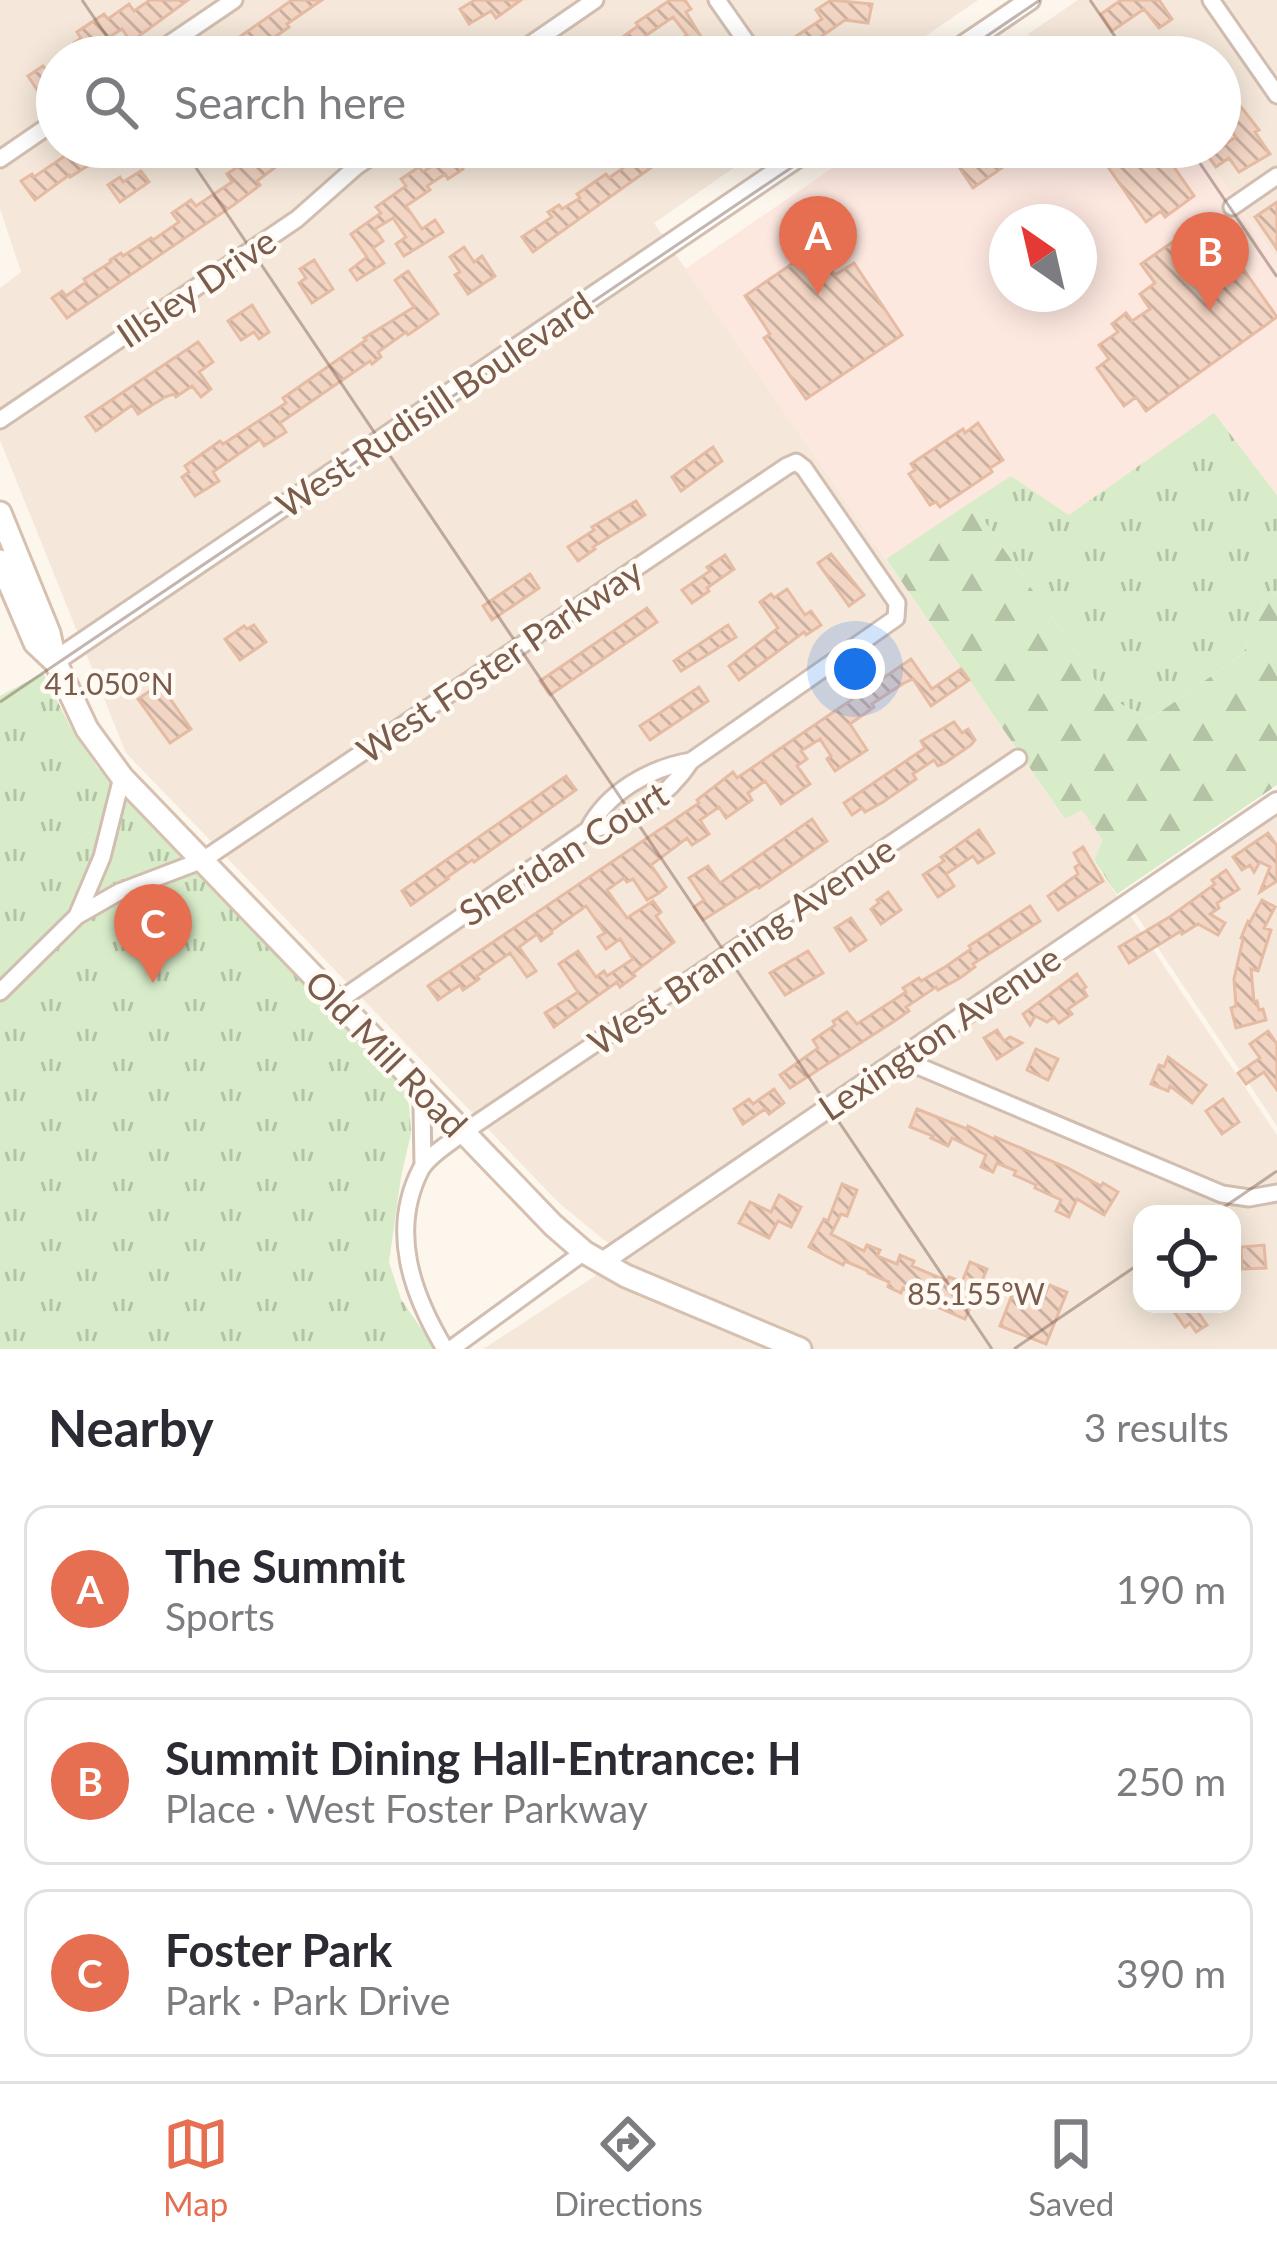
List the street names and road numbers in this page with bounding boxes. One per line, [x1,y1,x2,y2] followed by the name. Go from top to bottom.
[108,218,284,356] street label: Illsley Drive
[267,282,601,526] street label: West Rudisill Boulevard
[348,548,650,772] street label: West Foster Parkway
[451,771,675,935] street label: Sheridan Court
[579,826,903,1064] street label: West Branning Avenue
[810,935,1068,1129] street label: Lexington Avenue
[297,961,477,1145] street label: Old Mill Road

